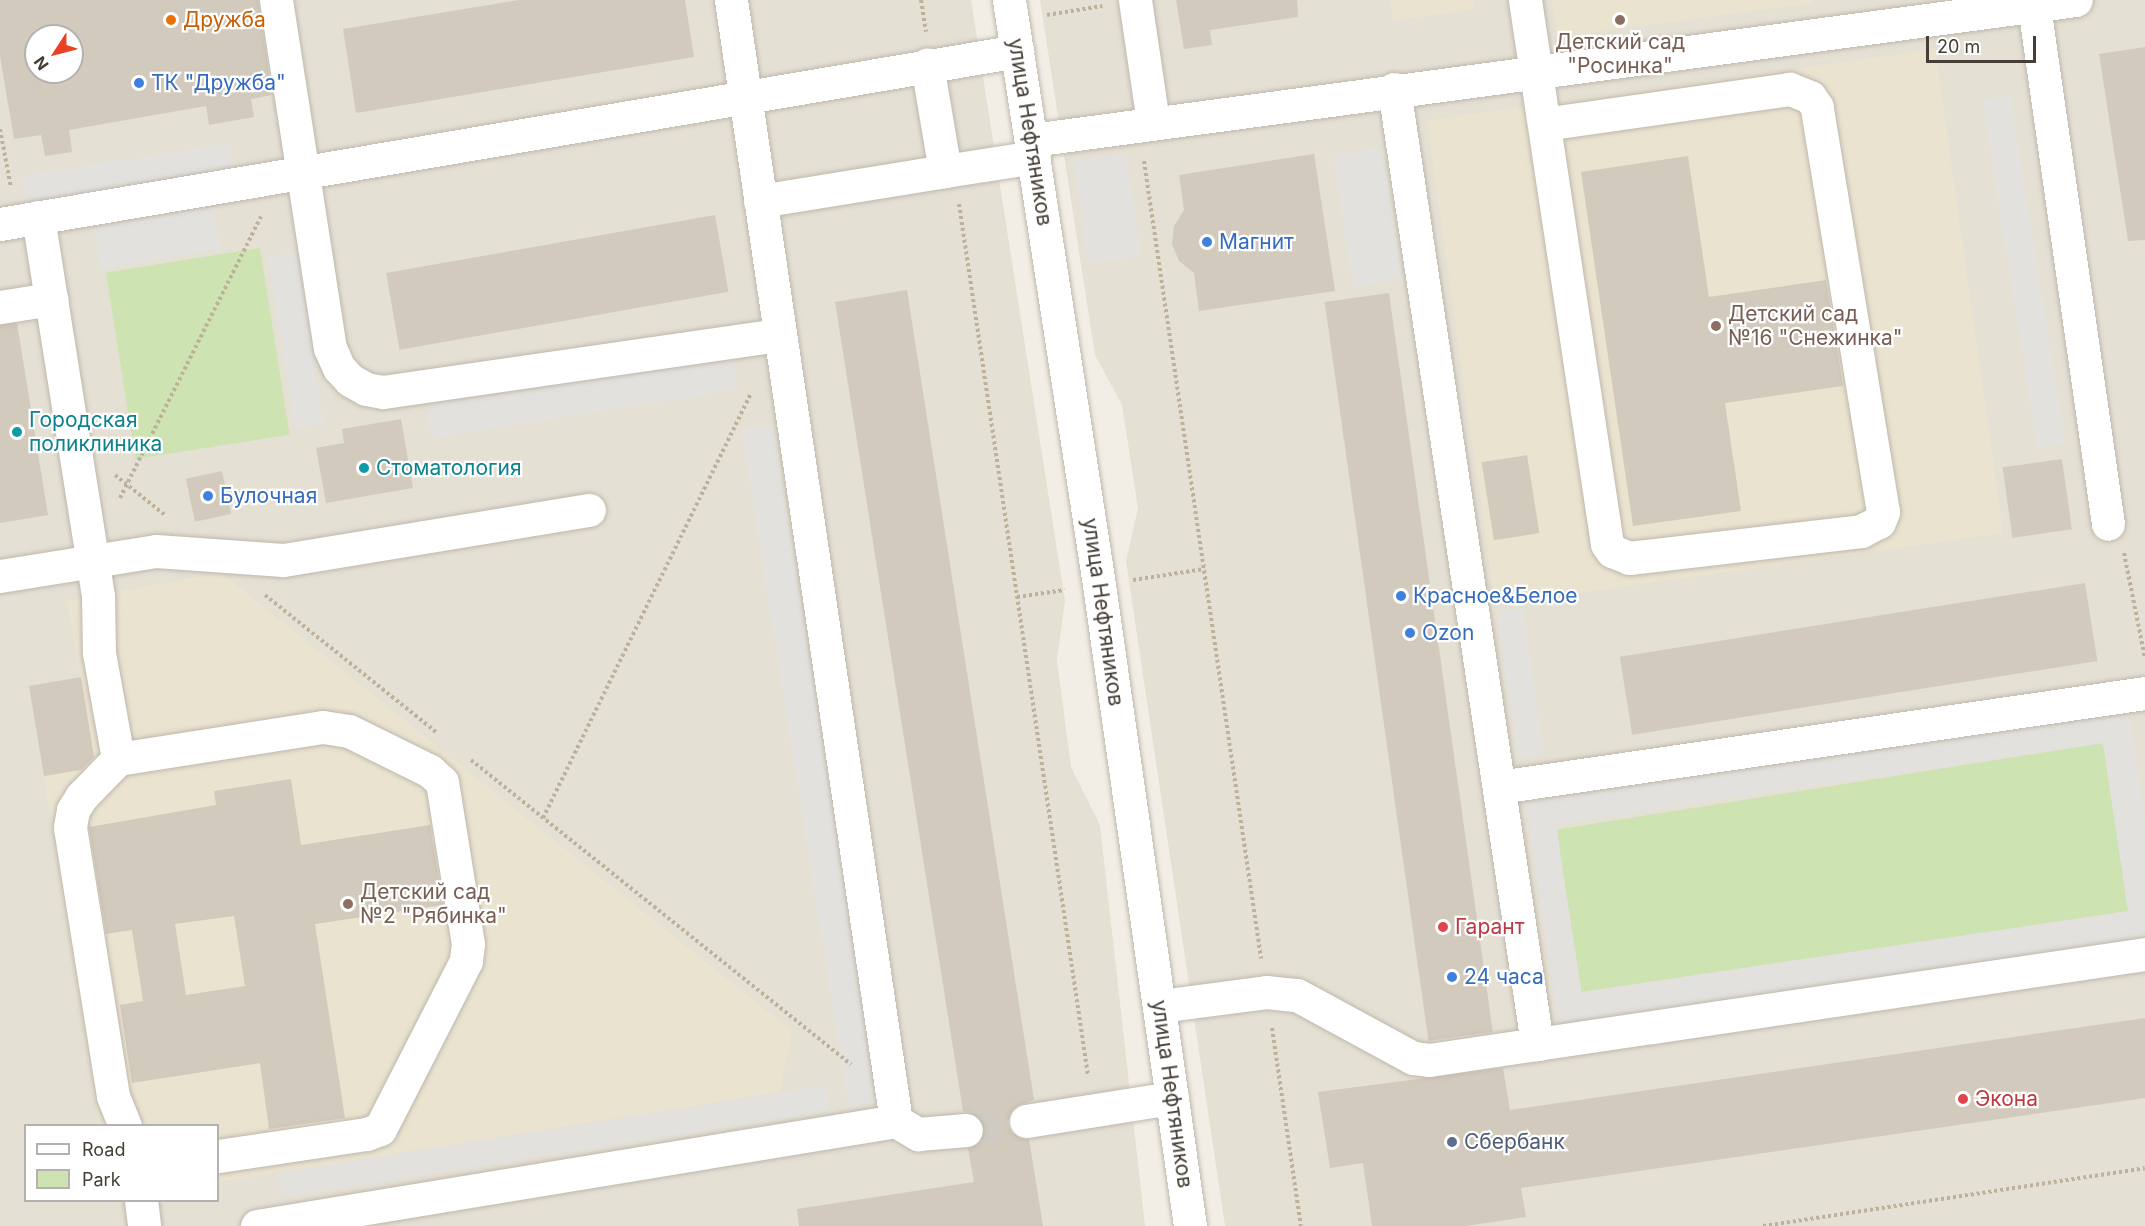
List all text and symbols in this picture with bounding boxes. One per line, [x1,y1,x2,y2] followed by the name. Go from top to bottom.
[183,7,266,33] place label: Дружба
[164,13,178,27] marker: Дружба
[1613,13,1627,27] marker: Детский сад "Росинка"
[24,24,84,84] north arrow
[1929,24,2038,62] scale bar
[1555,29,1685,79] place label: Детский сад "Росинка"
[1003,36,1057,228] street label: улица Нефтяников
[1937,36,1980,57] text: 20 m
[29,53,53,74] text: N
[151,70,286,96] place label: ТК "Дружба"
[132,76,146,90] marker: ТК "Дружба"
[1219,229,1294,255] place label: Магнит
[1200,235,1214,249] marker: Магнит
[1728,301,1903,351] place label: Детский сад №16 "Снежинка"
[1709,319,1723,333] marker: Детский сад №16 "Снежинка"
[29,407,162,457] place label: Городская поликлиника
[10,425,24,439] marker: Городская поликлиника
[376,455,522,481] place label: Стоматология
[357,461,371,475] marker: Стоматология
[220,483,317,509] place label: Булочная
[201,489,215,503] marker: Булочная
[1077,516,1129,708] street label: улица Нефтяников
[1413,583,1577,609] place label: Красное&Белое
[1394,589,1408,603] marker: Красное&Белое
[1422,620,1474,646] place label: Ozon
[1403,626,1417,640] marker: Ozon
[360,879,507,929] place label: Детский сад №2 "Рябинка"
[341,897,355,911] marker: Детский сад №2 "Рябинка"
[1455,914,1524,940] place label: Гарант
[1436,920,1450,934] marker: Гарант
[1464,964,1544,990] place label: 24 часа
[1445,970,1459,984] marker: 24 часа
[1146,998,1198,1190] street label: улица Нефтяников
[1975,1086,2038,1112] place label: Экона
[1956,1092,1970,1106] marker: Экона
[24,1124,219,1202] legend
[1464,1129,1565,1155] place label: Сбербанк
[1445,1135,1459,1149] marker: Сбербанк
[82,1139,125,1160] text: Road
[82,1169,121,1190] text: Park

